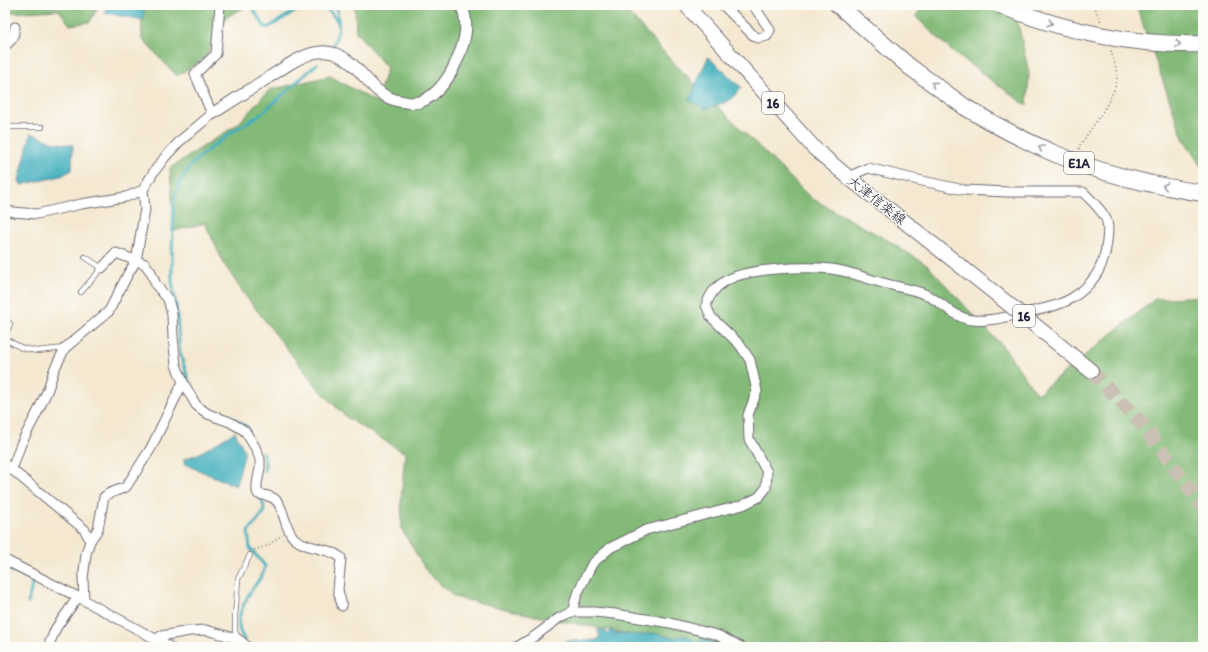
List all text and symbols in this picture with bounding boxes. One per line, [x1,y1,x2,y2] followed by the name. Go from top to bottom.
[1047,18,1054,27] one-way arrow
[1175,39,1181,48] one-way arrow
[931,82,938,89] one-way arrow
[762,92,784,114] road number: 16
[1037,145,1045,153] one-way arrow
[1064,152,1094,174] road number: E1A
[844,172,910,229] street label: 大津信楽線
[1161,183,1168,191] one-way arrow
[1013,305,1035,327] road number: 16

